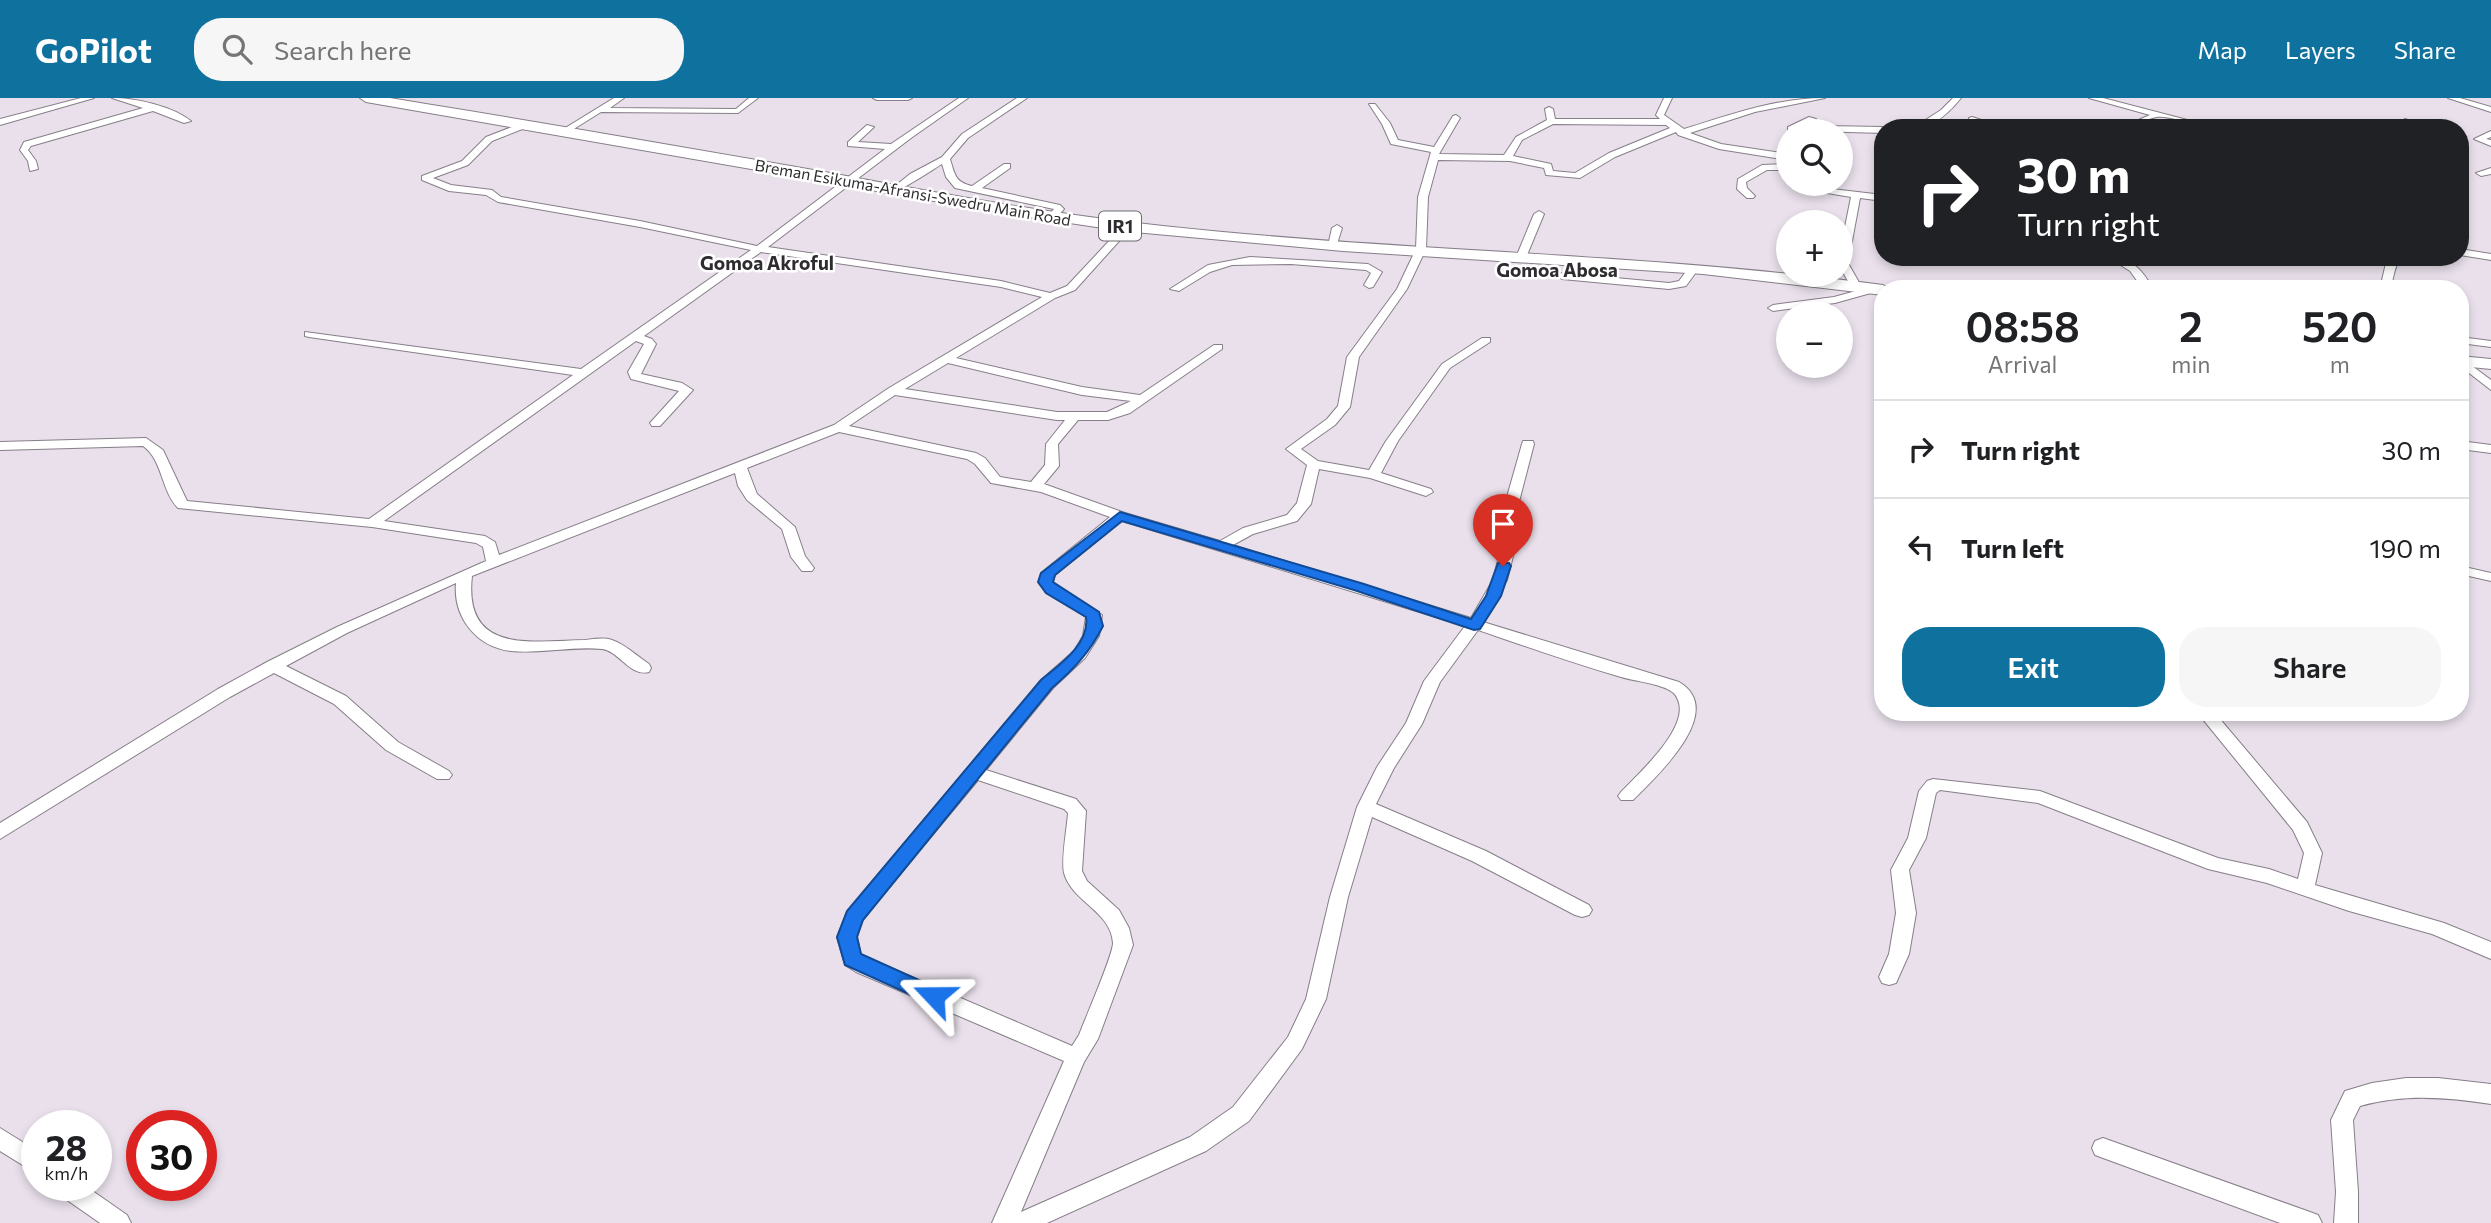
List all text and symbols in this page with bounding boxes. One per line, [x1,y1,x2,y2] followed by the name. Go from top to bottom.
[194,18,684,81] search box
[35,29,152,70] text: GoPilot
[218,30,256,68] icon: search
[274,34,411,65] text: Search here
[2198,35,2247,64] text: Map
[2285,35,2356,64] text: Layers
[2394,35,2456,64] text: Share
[1776,119,1853,378] map controls
[1776,119,1853,196] button: search
[2017,143,2130,203] text: 30 m
[1902,147,1993,238] icon: right
[754,155,1072,229] street label: Breman Esikuma-Afransi-Swedru Main Road
[2017,203,2160,243] text: Turn right
[1776,210,1853,287] button: +
[1099,211,1141,240] road number: IR1
[700,251,834,274] district label: Gomoa Akroful
[1496,258,1618,281] district label: Gomoa Abosa
[1965,299,2080,351] text: 08:58
[2179,299,2203,351] text: 2
[2302,299,2378,351] text: 520
[1776,301,1853,378] button: −
[1988,350,2057,378] text: Arrival
[2171,350,2211,378] text: min
[2330,350,2350,378] text: m
[1902,430,1940,468] icon: right
[1961,434,2080,465] text: Turn right
[2382,434,2441,465] text: 30 m
[1473,494,1533,566] pin
[1484,505,1522,543] icon: arrive
[1902,528,1940,566] icon: left
[1961,532,2064,563] text: Turn left
[2369,532,2441,563] text: 190 m
[1902,627,2165,707] button: Exit
[2179,627,2441,707] button: Share
[897,959,971,1033] position arrow
[126,1110,217,1201] speed limit sign: 30
[46,1125,87,1168] text: 28
[45,1162,88,1184] text: km/h

